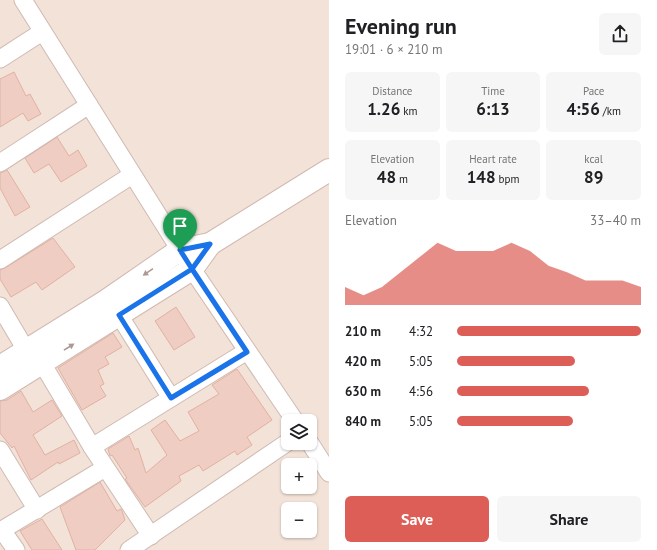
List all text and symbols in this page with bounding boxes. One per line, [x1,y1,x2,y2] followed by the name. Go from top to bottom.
[345,12,457,40] text: Evening run
[599,13,641,55] button: share
[345,41,442,58] text: 19:01 · 6 × 210 m
[372,84,412,98] text: Distance
[481,84,505,98] text: Time
[583,84,604,98] text: Pace
[367,98,400,120] text: 1.26
[476,98,510,120] text: 6:13
[566,98,600,120] text: 4:56
[400,104,417,118] text: km
[600,104,621,118] text: /km
[370,152,414,166] text: Elevation
[469,152,517,166] text: Heart rate
[584,152,603,166] text: kcal
[377,166,396,188] text: 48
[467,166,496,188] text: 148
[584,166,603,188] text: 89
[396,172,408,186] text: m
[496,172,519,186] text: bpm
[163,209,197,250] pin
[345,212,397,229] text: Elevation
[590,212,641,229] text: 33–40 m
[169,215,191,237] icon: arrive
[143,268,153,276] one-way arrow
[345,323,381,340] text: 210 m
[409,323,433,340] text: 4:32
[64,343,74,351] one-way arrow
[345,353,381,370] text: 420 m
[409,353,433,370] text: 5:05
[345,383,381,400] text: 630 m
[409,383,433,400] text: 4:56
[345,413,381,430] text: 840 m
[409,413,433,430] text: 5:05
[281,414,317,538] map controls
[281,414,317,450] button: layers
[281,458,317,494] button: +
[345,496,489,542] button: Save
[497,496,641,542] button: Share
[281,502,317,538] button: −

